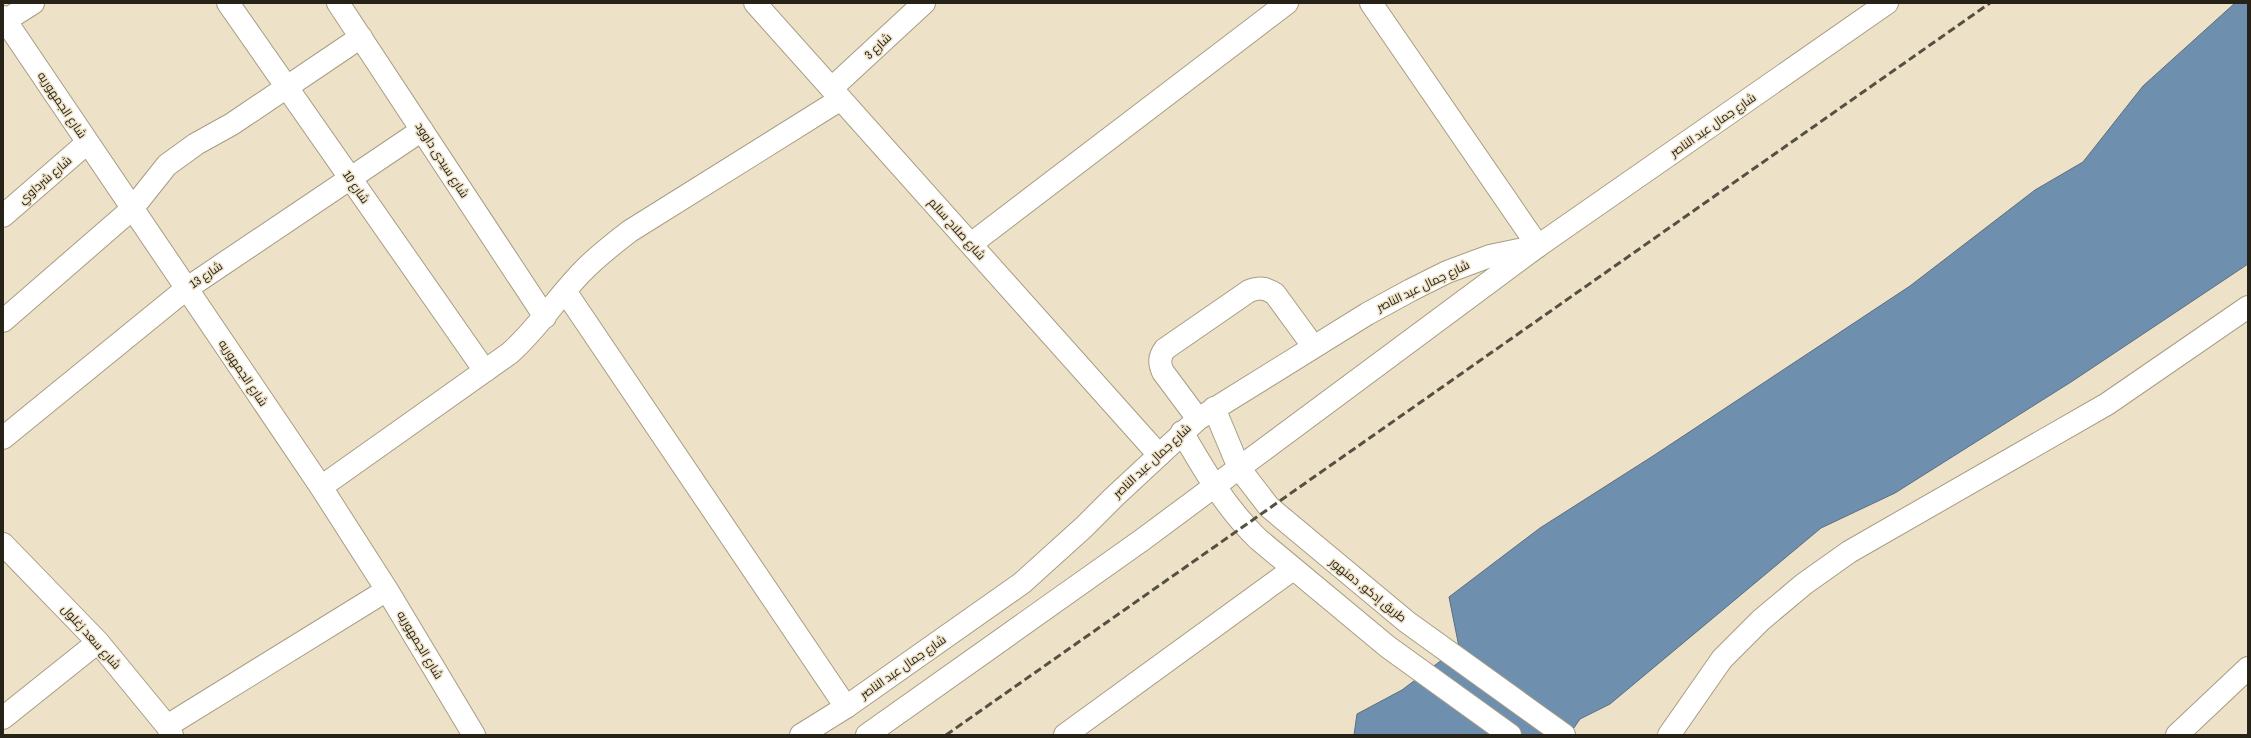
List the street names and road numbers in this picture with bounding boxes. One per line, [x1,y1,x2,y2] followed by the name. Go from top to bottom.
[861,29,895,63] street label: شارع 3
[34,69,90,141] street label: شارع الجمهوريه
[1666,89,1759,161] street label: شارع جمال عبد الناصر
[412,119,473,201] street label: شارع سيدى داوود
[15,152,76,209] street label: شارع شرداوي
[339,167,373,207] street label: شارع 10
[925,195,989,263] street label: شارع صلاح سالم
[1373,257,1472,316] street label: شارع جمال عبد الناصر
[186,258,226,292] street label: شارع 13
[215,337,271,409] street label: شارع الجمهوريه
[1109,421,1195,502] street label: شارع جمال عبد الناصر
[1326,554,1410,626] street label: طريق إدكو, دمنهور
[58,601,124,673] street label: شارع سعد زغلول
[393,608,447,682] street label: شارع الجمهوريه
[856,631,949,703] street label: شارع جمال عبد الناصر

